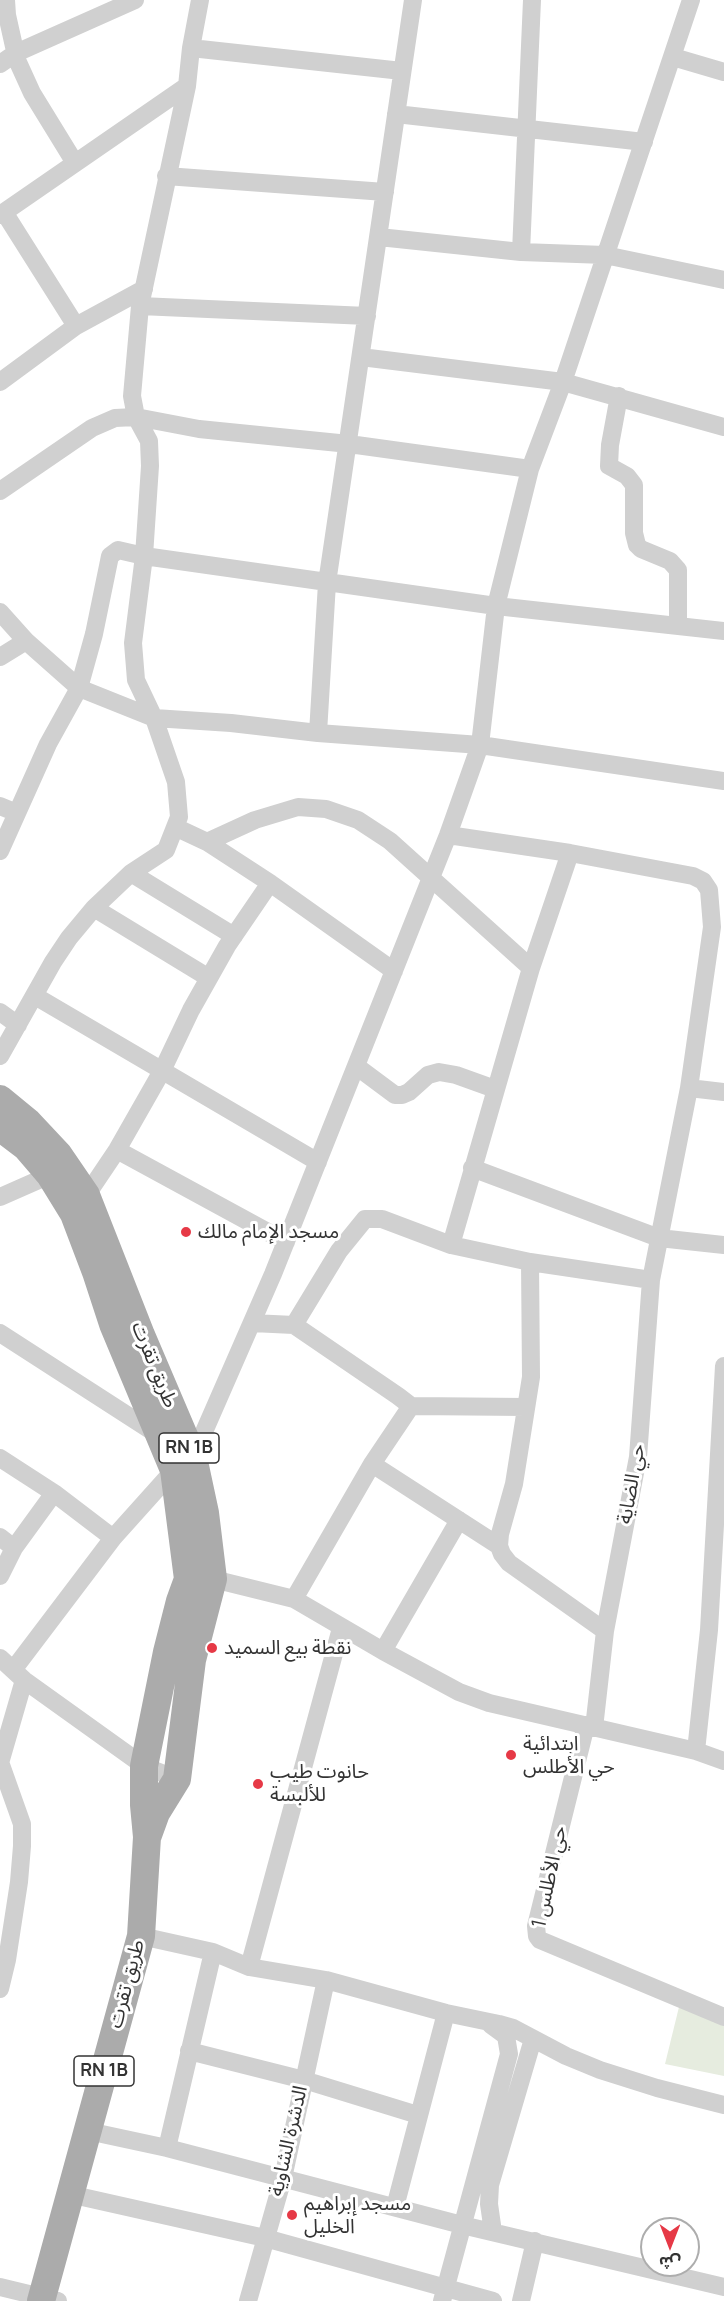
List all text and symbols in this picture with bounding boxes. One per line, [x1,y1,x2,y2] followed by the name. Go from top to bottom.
[198,1220,339,1244] place label: مسجد الإمام مالك
[179,1225,193,1239] marker: مسجد الإمام مالك
[126,1318,182,1412] street label: طريق تقرت
[159,1433,219,1463] road number: RN 1B
[613,1442,651,1526] street label: حي الضاية
[224,1636,351,1660] place label: نقطة بيع السميد
[205,1641,219,1655] marker: نقطة بيع السميد
[523,1732,615,1779] place label: ابتدائية حي الأطلس
[504,1748,518,1762] marker: ابتدائية حي الأطلس
[270,1760,369,1807] place label: حانوت طيب للألبسة
[251,1777,265,1791] marker: حانوت طيب للألبسة
[527,1824,573,1930] street label: حي الأطلس 1
[104,1937,150,2031] street label: طريق تقرت
[74,2056,134,2086] road number: RN 1B
[265,2083,313,2199] street label: الدشرة الشاوية
[304,2192,411,2239] place label: مسجد إبراهيم الخليل
[285,2208,299,2222] marker: مسجد إبراهيم الخليل
[640,2217,700,2277] north arrow
[659,2252,681,2274] text: ش

